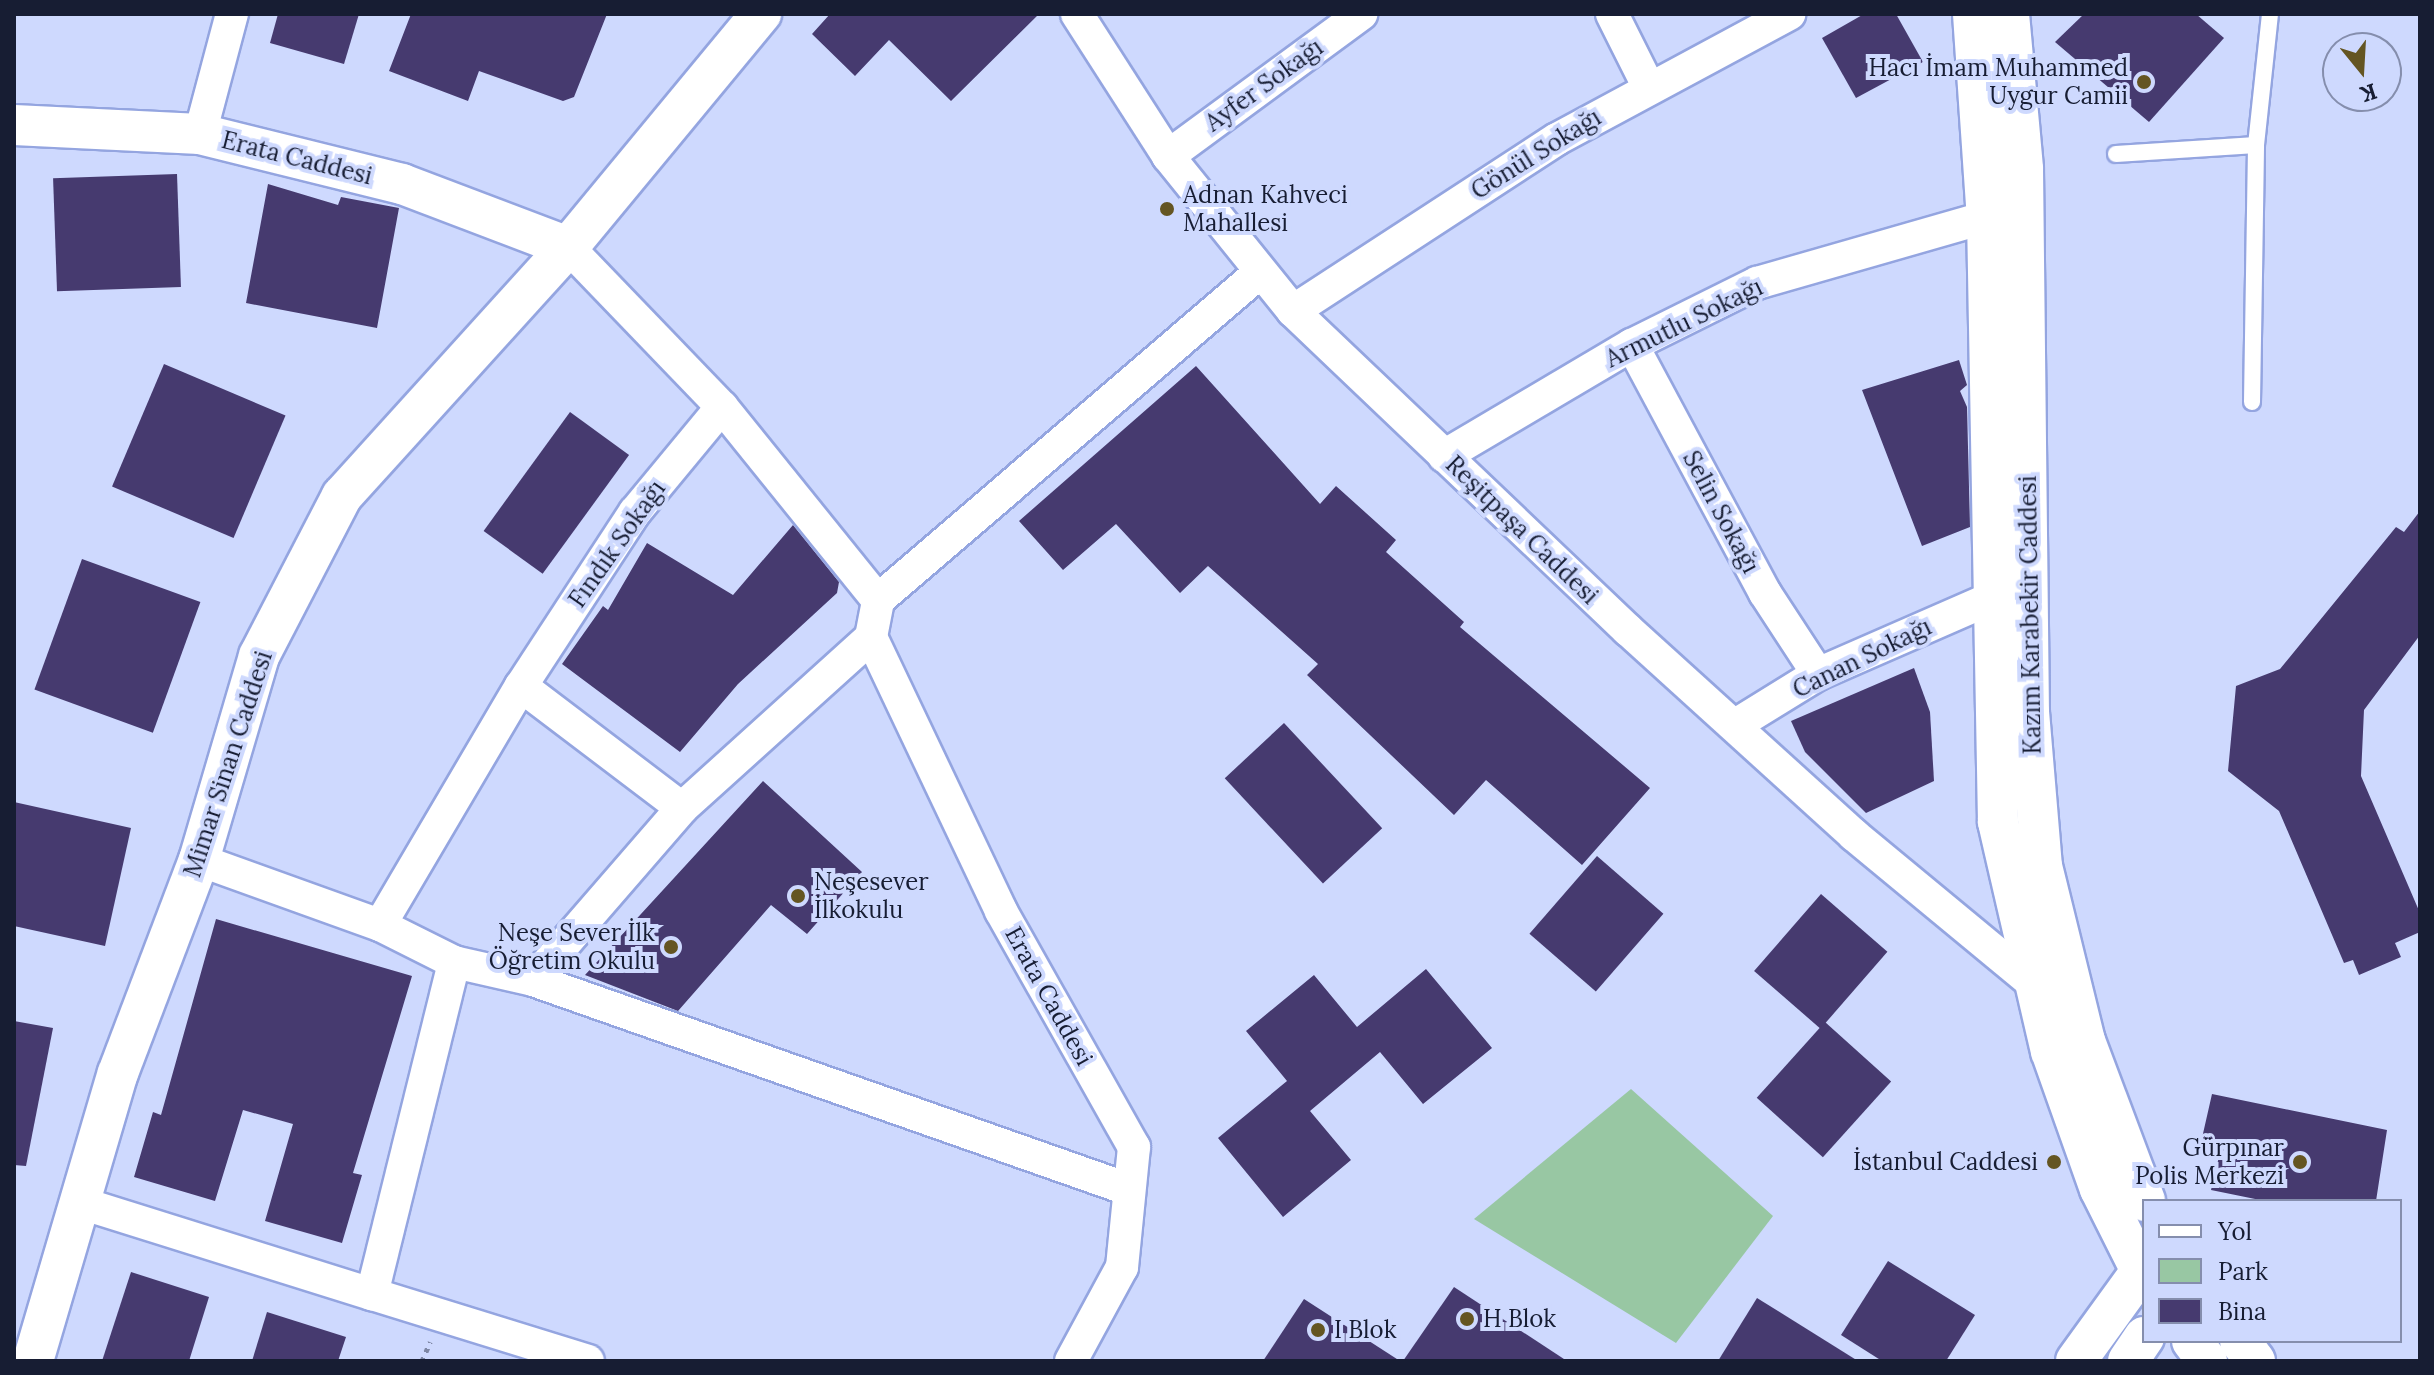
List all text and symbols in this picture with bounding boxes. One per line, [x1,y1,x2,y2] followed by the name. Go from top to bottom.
[2322,32,2402,112] north arrow
[1199,33,1329,137] street label: Ayfer Sokağı
[1869,54,2128,110] place label: Hacı İmam Muhammed Uygur Camii
[2135,73,2153,91] marker: Hacı İmam Muhammed Uygur Camii
[2357,77,2381,109] text: K
[1466,103,1606,205] street label: Gönül Sokağı
[219,125,375,191] street label: Erata Caddesi
[1183,181,1348,237] place label: Adnan Kahveci Mahallesi
[1158,200,1176,218] marker: Adnan Kahveci Mahallesi
[1601,273,1767,373] street label: Armutlu Sokağı
[1677,446,1765,578] street label: Selin Sokağı
[1440,450,1604,610] street label: Reşitpaşa Caddesi
[563,475,671,613] street label: Fındık Sokağı
[2013,475,2047,755] street label: Kazım Karabekir Caddesi
[1788,612,1936,704] street label: Canan Sokağı
[178,647,278,881] street label: Mimar Sinan Caddesi
[814,868,929,924] place label: Neşesever İlkokulu
[789,887,807,905] marker: Neşesever İlkokulu
[489,919,655,975] place label: Neşe Sever İlk Öğretim Okulu
[999,922,1099,1070] street label: Erata Caddesi
[662,938,680,956] marker: Neşe Sever İlk Öğretim Okulu
[2135,1134,2284,1190] place label: Gürpınar Polis Merkezi
[1853,1148,2038,1176] place label: İstanbul Caddesi
[2045,1153,2063,1171] marker: İstanbul Caddesi
[2291,1153,2309,1171] marker: Gürpınar Polis Merkezi
[2142,1199,2402,1343] legend
[2218,1216,2252,1247] text: Yol
[2218,1256,2268,1287] text: Park
[2218,1296,2266,1327] text: Bina
[1483,1305,1556,1333] place label: H Blok
[1458,1310,1476,1328] marker: H Blok
[1334,1316,1397,1344] place label: I Blok
[1309,1321,1327,1339] marker: I Blok

